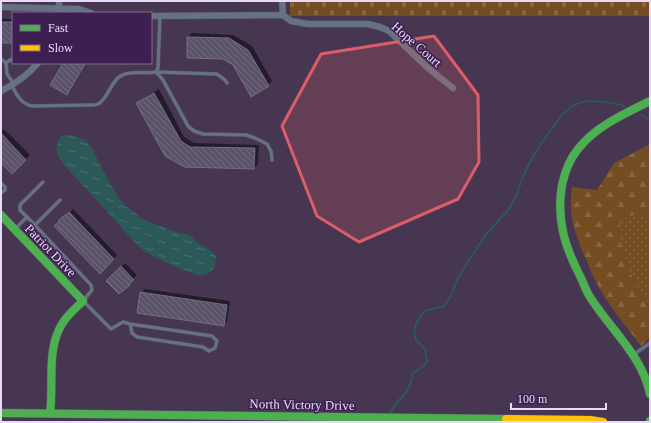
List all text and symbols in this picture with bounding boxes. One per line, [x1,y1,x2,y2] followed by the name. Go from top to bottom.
[12,12,152,64] legend
[389,19,445,70] street label: Hope Court
[48,21,69,35] text: Fast
[48,41,73,55] text: Slow
[22,221,80,280] street label: Patriot Drive
[511,385,606,411] scale bar
[517,392,548,406] text: 100 m
[249,396,355,413] street label: North Victory Drive

